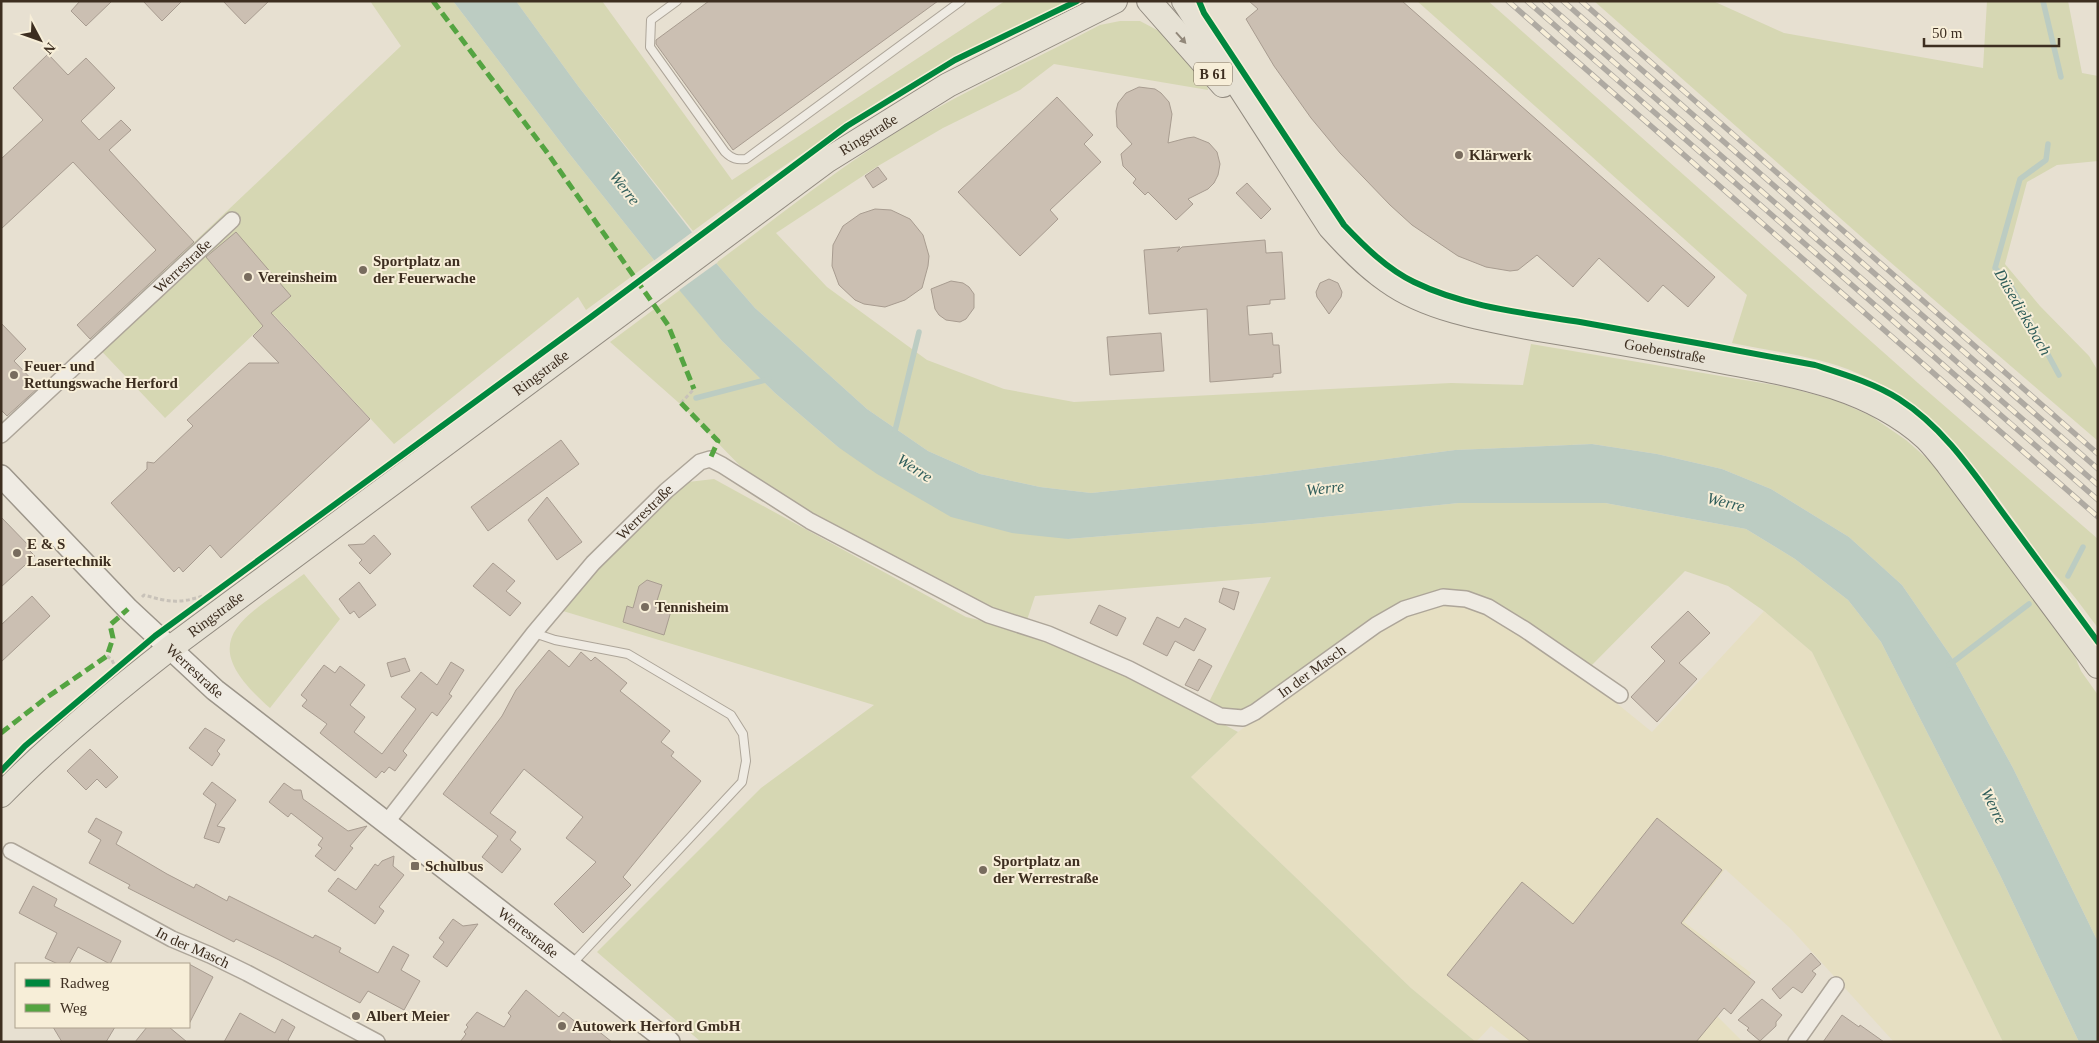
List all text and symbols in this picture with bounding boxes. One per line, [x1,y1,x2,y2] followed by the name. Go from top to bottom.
[15,15,65,65] north arrow
[1924,15,2059,47] scale bar
[1932,25,1963,41] text: 50 m
[1175,31,1187,43] one-way arrow
[40,39,58,57] text: N
[1194,62,1232,86] road number: B 61
[836,110,900,159] street label: Ringstraße
[1469,147,1532,163] place label: Klärwerk
[1453,149,1465,161] marker: Klärwerk
[607,168,643,208] water label: Werre
[151,235,215,296] street label: Werrestraße
[373,253,476,286] place label: Sportplatz an der Feuerwache
[357,264,369,276] marker: Sportplatz an der Feuerwache
[1991,265,2055,358] water label: Düsedieksbach
[258,269,338,285] place label: Vereinsheim
[242,271,254,283] marker: Vereinsheim
[1623,336,1707,366] street label: Goebenstraße
[510,347,572,399] street label: Ringstraße
[24,358,178,391] place label: Feuer- und Rettungswache Herford
[8,369,20,381] marker: Feuer- und Rettungswache Herford
[894,451,936,485] water label: Werre
[1305,478,1345,498] water label: Werre
[613,481,676,543] street label: Werrestraße
[1706,489,1746,515] water label: Werre
[27,536,112,569] place label: E & S Lasertechnik
[11,547,23,559] marker: E & S Lasertechnik
[185,588,247,640] street label: Ringstraße
[655,599,729,615] place label: Tennisheim
[639,601,651,613] marker: Tennisheim
[163,641,227,702] street label: Werrestraße
[1275,641,1349,701] street label: In der Masch
[1978,785,2010,827] water label: Werre
[993,853,1099,886] place label: Sportplatz an der Werrestraße
[425,858,484,874] place label: Schulbus
[409,860,421,872] marker: Schulbus
[977,864,989,876] marker: Sportplatz an der Werrestraße
[495,904,562,961] street label: Werrestraße
[153,924,233,972] street label: In der Masch
[15,963,190,1028] legend
[60,975,110,991] text: Radweg
[60,1000,88,1016] text: Weg
[366,1008,450,1024] place label: Albert Meier
[350,1010,362,1022] marker: Albert Meier
[572,1018,741,1034] place label: Autowerk Herford GmbH
[556,1020,568,1032] marker: Autowerk Herford GmbH

